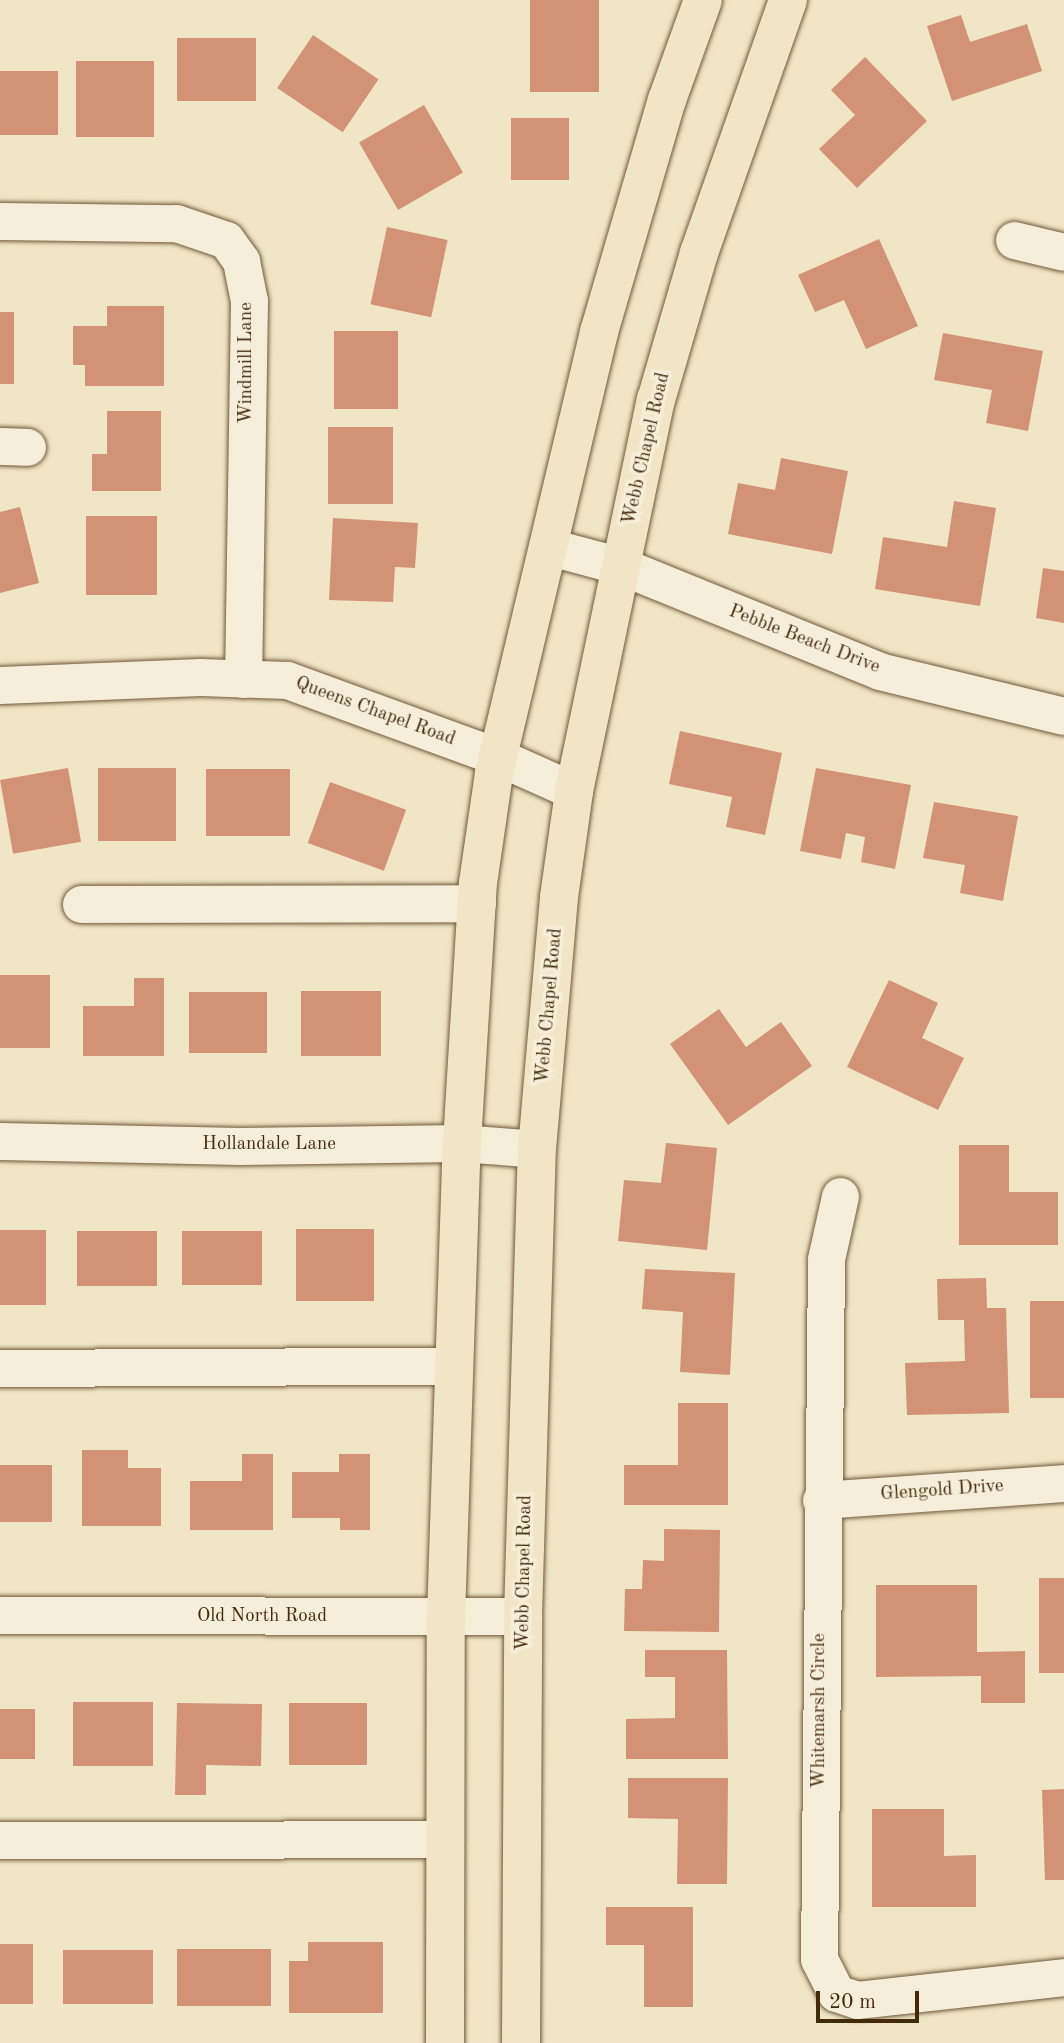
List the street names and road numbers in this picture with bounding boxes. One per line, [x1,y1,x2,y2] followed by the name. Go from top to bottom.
[236,302,258,424] street label: Windmill Lane
[618,371,676,527] street label: Webb Chapel Road
[725,601,883,679] street label: Pebble Beach Drive
[292,672,458,752] street label: Queens Chapel Road
[532,927,568,1085] street label: Webb Chapel Road
[202,1134,336,1156] street label: Hollandale Lane
[880,1475,1004,1507] street label: Glengold Drive
[512,1495,538,1651] street label: Webb Chapel Road
[197,1606,327,1628] street label: Old North Road
[809,1633,831,1789] street label: Whitemarsh Circle

